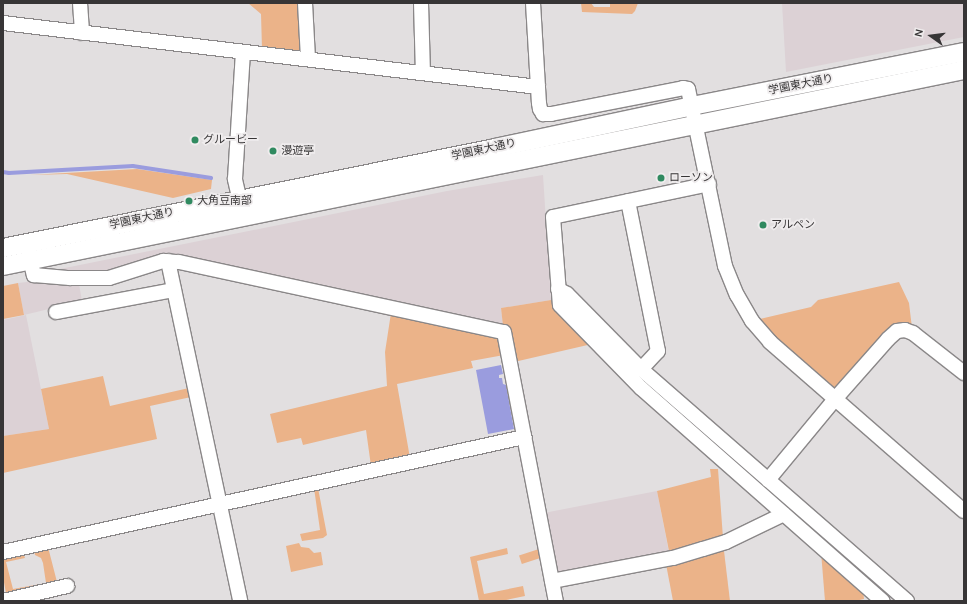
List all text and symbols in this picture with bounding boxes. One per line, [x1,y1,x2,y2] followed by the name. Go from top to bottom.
[911,16,951,56] north arrow
[912,28,926,38] text: N
[767,72,835,98] street label: 学園東大通り
[203,133,258,147] place label: グルービー
[190,135,200,145] marker: グルービー
[450,137,518,163] street label: 学園東大通り
[281,144,314,158] place label: 漫遊亭
[268,146,278,156] marker: 漫遊亭
[669,171,713,185] place label: ローソン
[656,173,666,183] marker: ローソン
[197,194,252,208] place label: 大角豆南部
[184,196,194,206] marker: 大角豆南部
[108,206,176,232] street label: 学園東大通り
[771,218,815,232] place label: アルペン
[758,220,768,230] marker: アルペン

